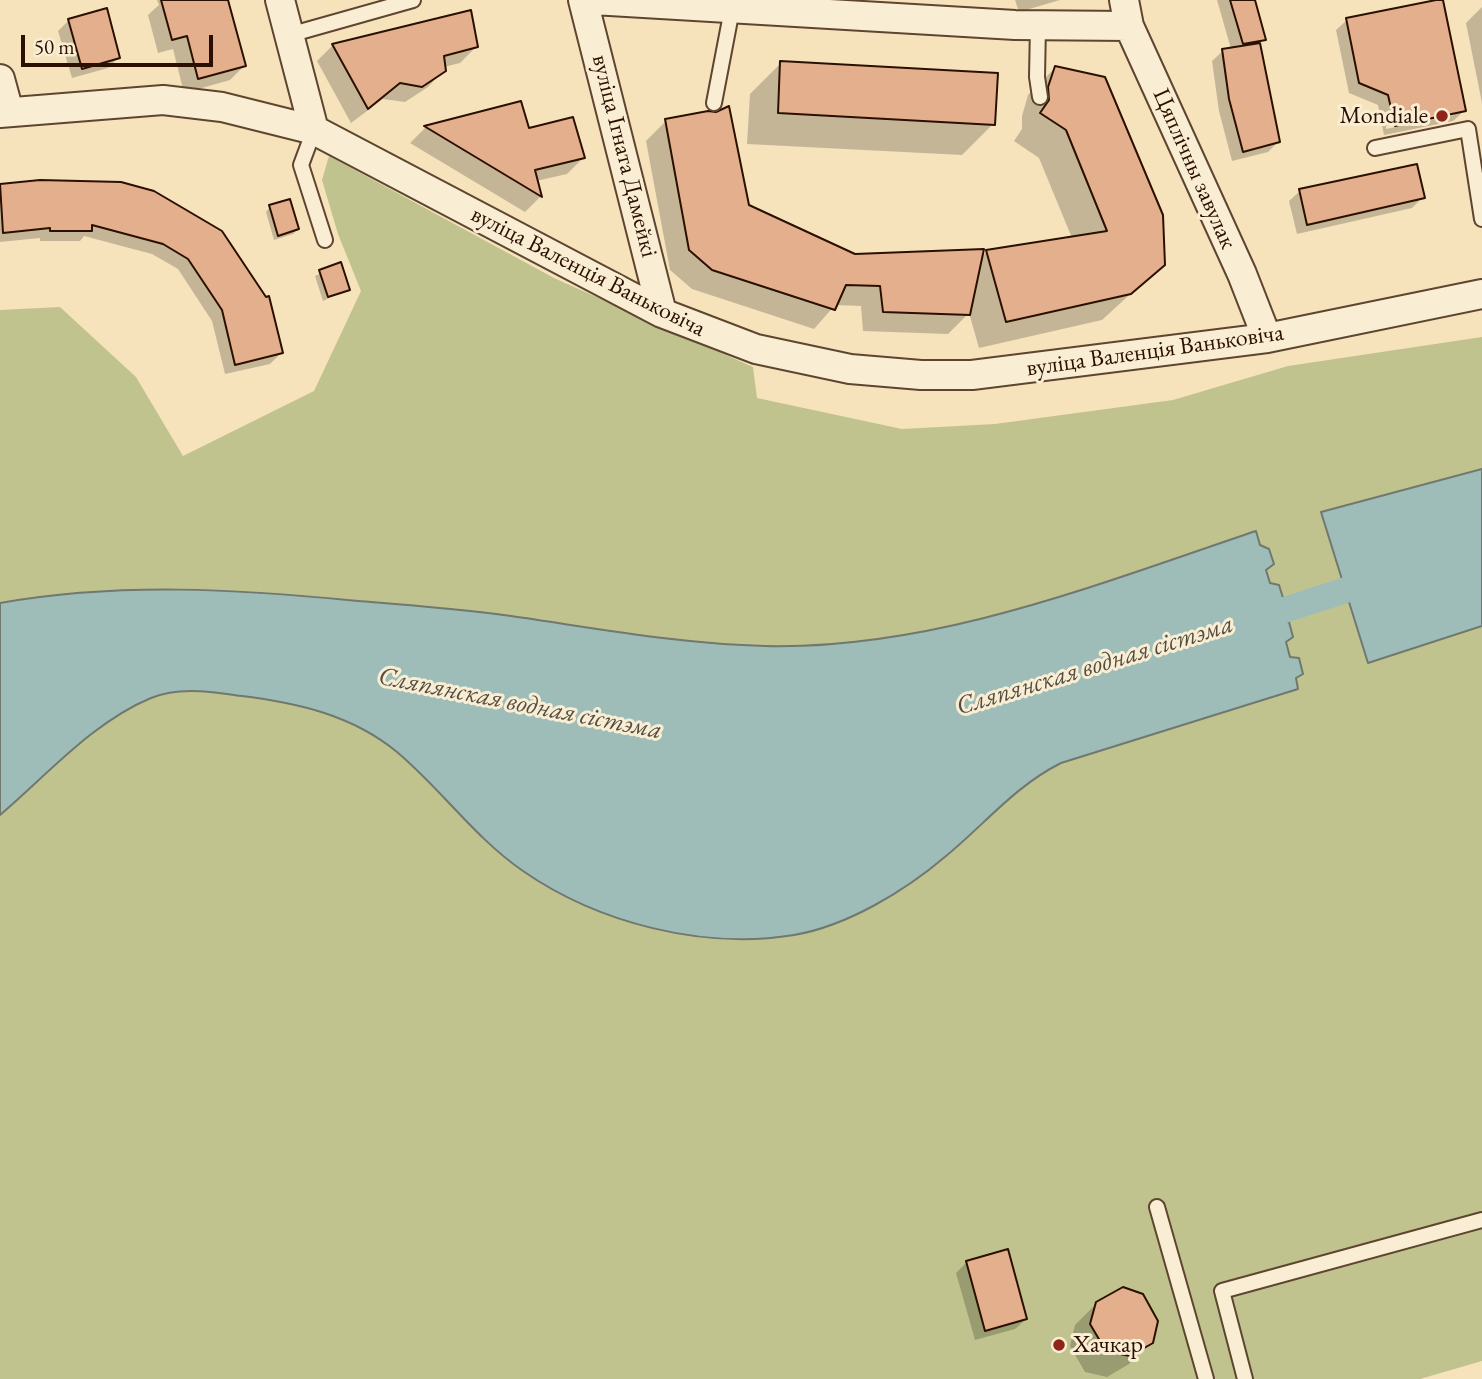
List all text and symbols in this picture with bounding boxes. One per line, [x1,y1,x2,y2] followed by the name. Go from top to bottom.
[24,21,217,65] scale bar
[34,33,75,60] text: 50 m
[585,52,663,260] street label: вуліца Ігната Дамейкі
[1146,84,1242,254] street label: Цяплічны завулак
[1340,102,1428,130] place label: Mondiale
[1434,108,1450,124] marker: Mondiale
[466,200,710,344] street label: вуліца Валенція Ваньковіча
[1025,319,1285,383] street label: вуліца Валенція Ваньковіча
[953,609,1237,723] water label: Сляпянская водная сістэма
[376,661,664,747] water label: Сляпянская водная сістэма
[1073,1331,1143,1359] place label: Хачкар
[1051,1337,1067,1353] marker: Хачкар

